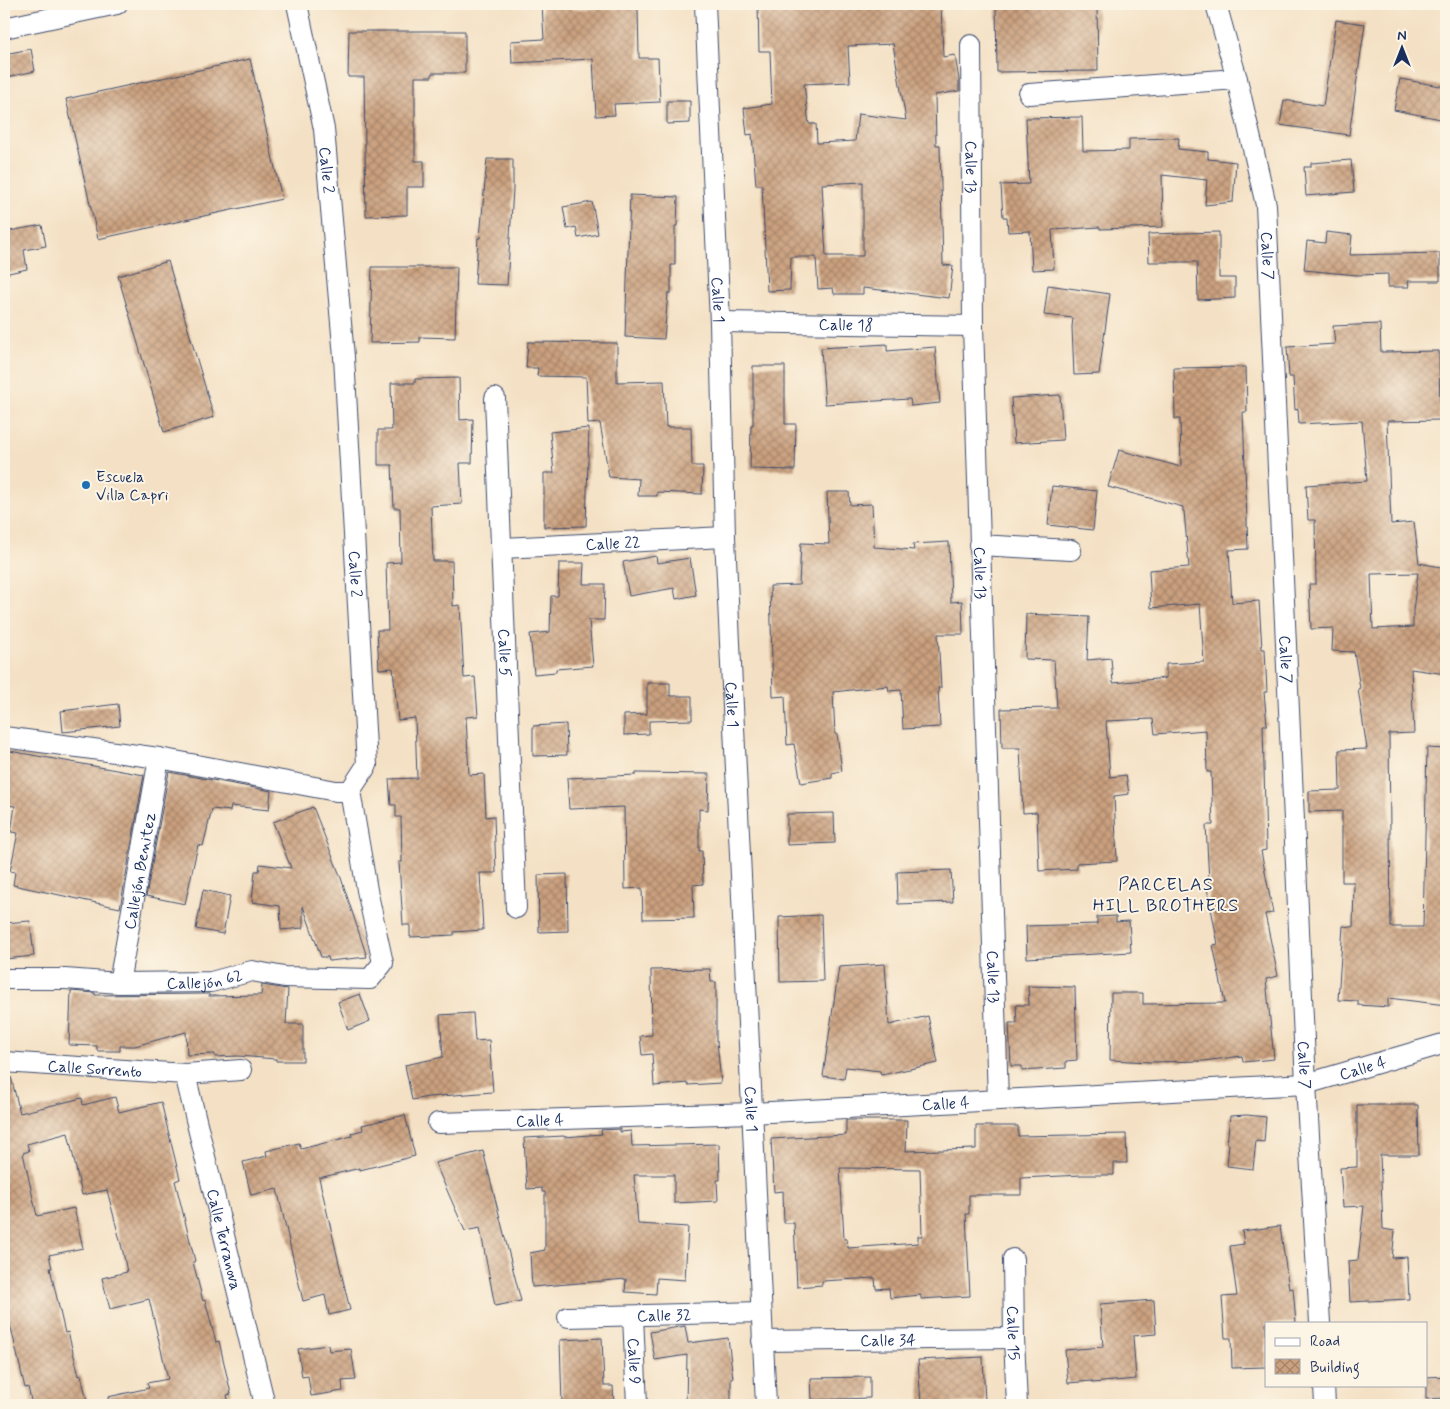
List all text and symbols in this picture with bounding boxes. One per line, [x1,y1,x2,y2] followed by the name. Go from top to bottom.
[1378,22,1428,72] north arrow
[1397,27,1407,45] text: N
[960,141,981,194] street label: Calle 13
[314,146,339,194] street label: Calle 2
[1255,231,1278,281] street label: Calle 7
[706,276,729,323] street label: Calle 1
[818,315,873,336] street label: Calle 18
[96,467,169,506] place label: Escuela Villa Capri
[80,479,92,491] marker: Escuela Villa Capri
[585,532,641,556] street label: Calle 22
[968,546,991,600] street label: Calle 13
[343,550,367,598] street label: Calle 2
[493,628,515,677] street label: Calle 5
[1274,635,1297,684] street label: Calle 7
[720,681,743,728] street label: Calle 1
[120,810,161,931] street label: Callejón Benitez
[1093,873,1239,918] district label: PARCELAS HILL BROTHERS
[981,950,1004,1004] street label: Calle 13
[167,965,245,994] street label: Callejón 62
[1292,1040,1315,1090] street label: Calle 7
[1337,1052,1389,1086] street label: Calle 4
[47,1056,143,1083] street label: Calle Sorrento
[739,1086,762,1132] street label: Calle 1
[921,1093,970,1116] street label: Calle 4
[516,1110,564,1133] street label: Calle 4
[201,1187,246,1292] street label: Calle Terranova
[637,1305,691,1327] street label: Calle 32
[1002,1306,1024,1361] street label: Calle 15
[1265,1322,1428,1386] legend
[860,1330,916,1352] street label: Calle 34
[1310,1332,1340,1352] text: Road
[622,1337,645,1385] street label: Calle 9
[1310,1358,1360,1379] text: Building

